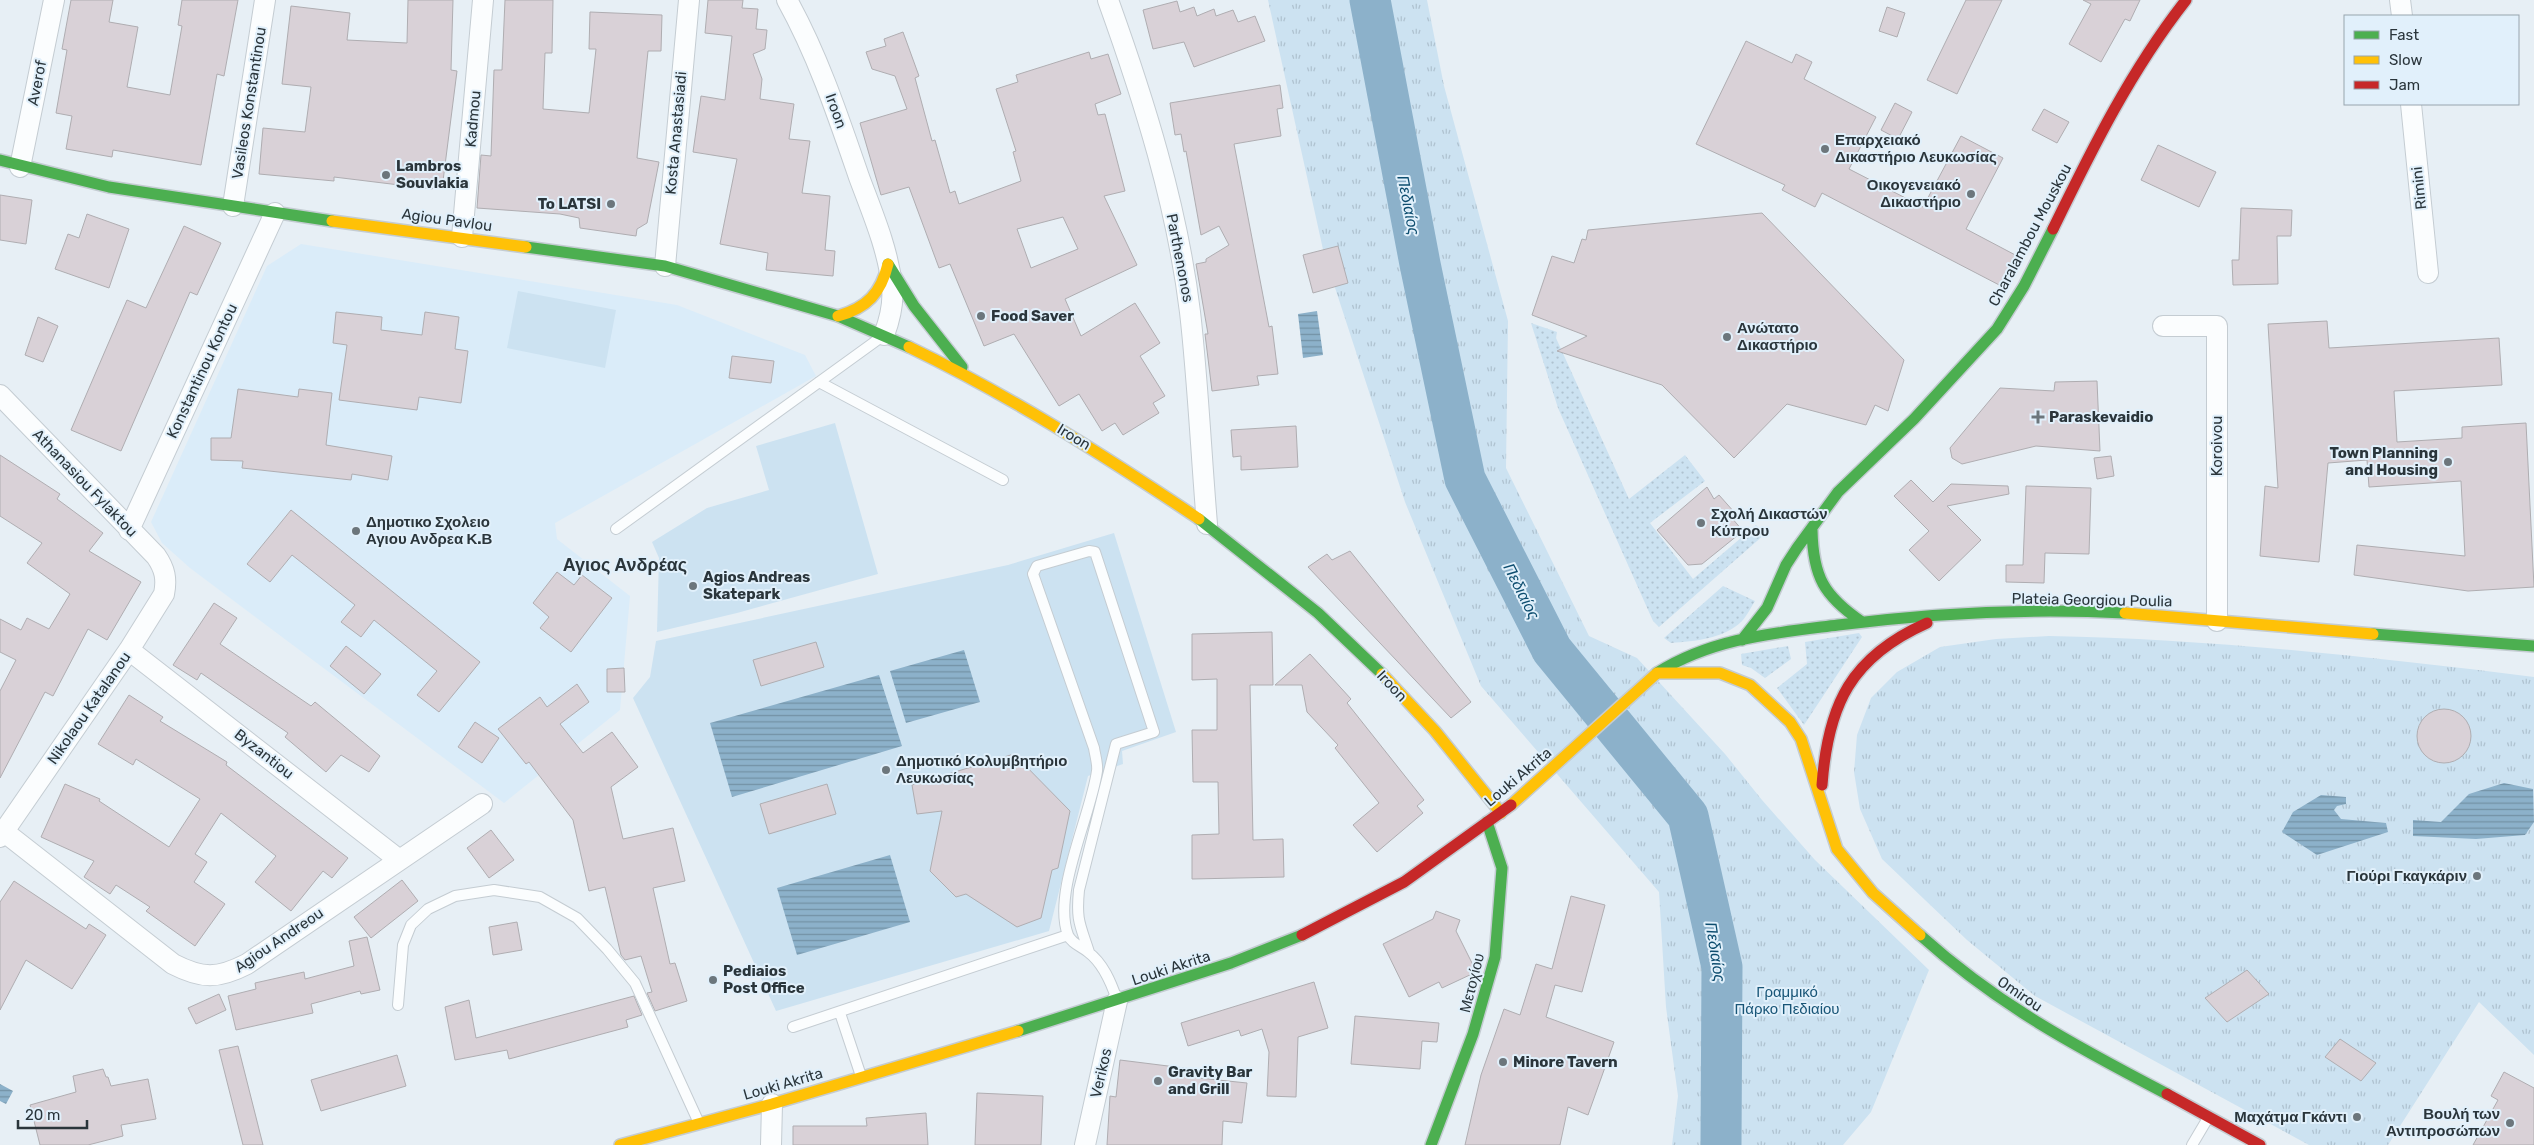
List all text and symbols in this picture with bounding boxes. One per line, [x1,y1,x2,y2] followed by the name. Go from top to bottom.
[2344,15,2519,105] legend
[228,26,270,180] street label: Vasileos Konstantinou
[2389,26,2419,44] text: Fast
[2389,51,2422,69] text: Slow
[24,59,50,107] street label: Averof
[662,71,690,195] street label: Kosta Anastasiadi
[2389,76,2420,94] text: Jam
[462,90,484,148] street label: Kadmou
[821,91,851,131] street label: Iroon
[1835,131,1997,166] place label: Επαρχειακό Δικαστήριο Λευκωσίας
[1819,143,1831,155] marker: Επαρχειακό Δικαστήριο Λευκωσίας
[396,157,469,192] place label: Lambros Souvlakia
[1985,161,2075,309] street label: Charalambou Mouskou
[2408,166,2430,210] street label: Rimini
[380,169,392,181] marker: Lambros Souvlakia
[1393,174,1424,237] water label: Πεδιαίος
[1867,176,1961,211] place label: Οικογενειακό Δικαστήριο
[1965,188,1977,200] marker: Οικογενειακό Δικαστήριο
[538,195,601,213] place label: To LATSI
[605,198,617,210] marker: To LATSI
[401,205,493,235] street label: Agiou Pavlou
[1163,212,1197,304] street label: Parthenonos
[163,301,241,441] street label: Konstantinou Kontou
[991,307,1074,325] place label: Food Saver
[975,310,987,322] marker: Food Saver
[1737,319,1818,354] place label: Ανώτατο Δικαστήριο
[1721,331,1733,343] marker: Ανώτατο Δικαστήριο
[2049,408,2153,426] place label: Paraskevaidio
[2031,410,2045,424] marker: Paraskevaidio
[2208,416,2226,476] street label: Koroivou
[1054,420,1094,454] street label: Iroon
[29,425,141,541] street label: Athanasiou Fylaktou
[2330,444,2438,479] place label: Town Planning and Housing
[2442,456,2454,468] marker: Town Planning and Housing
[1711,505,1828,540] place label: Σχολή Δικαστών Κύπρου
[366,513,492,548] place label: Δημοτικο Σχολειο Αγιου Ανδρεα Κ.Β
[1695,517,1707,529] marker: Σχολή Δικαστών Κύπρου
[350,525,362,537] marker: Δημοτικο Σχολειο Αγιου Ανδρεα Κ.Β
[563,554,687,576] district label: Αγιος Ανδρέας
[1499,560,1544,623] water label: Πεδιαίος
[703,568,810,603] place label: Agios Andreas Skatepark
[687,580,699,592] marker: Agios Andreas Skatepark
[2011,590,2173,610] street label: Plateia Georgiou Poulia
[43,648,135,768] street label: Nikolaou Katalanou
[1373,667,1411,705] street label: Iroon
[231,725,297,783] street label: Byzantiou
[1481,744,1555,810] street label: Louki Akrita
[896,752,1067,787] place label: Δημοτικό Κολυμβητήριο Λευκωσίας
[880,764,892,776] marker: Δημοτικό Κολυμβητήριο Λευκωσίας
[2346,867,2467,885] place label: Γιούρι Γκαγκάριν
[2471,870,2483,882] marker: Γιούρι Γκαγκάριν
[231,904,327,976] street label: Agiou Andreou
[1701,921,1730,984] water label: Πεδιαίος
[1129,947,1213,989] street label: Louki Akrita
[1456,951,1488,1015] street label: Μετοχίου
[723,962,805,997] place label: Pediaios Post Office
[1994,972,2046,1016] street label: Omirou
[707,974,719,986] marker: Pediaios Post Office
[1734,983,1840,1018] park label: Γραμμικό Πάρκο Πεδιαίου
[1087,1046,1116,1100] street label: Verikos
[1513,1053,1618,1071] place label: Minore Tavern
[1497,1056,1509,1068] marker: Minore Tavern
[1168,1063,1253,1098] place label: Gravity Bar and Grill
[741,1064,825,1104] street label: Louki Akrita
[1152,1075,1164,1087] marker: Gravity Bar and Grill
[18,1098,86,1130] scale bar
[2386,1105,2500,1140] place label: Βουλή των Αντιπροσώπων
[25,1106,60,1124] text: 20 m
[2234,1108,2347,1126] place label: Μαχάτμα Γκάντι
[2351,1111,2363,1123] marker: Μαχάτμα Γκάντι
[2504,1117,2516,1129] marker: Βουλή των Αντιπροσώπων

